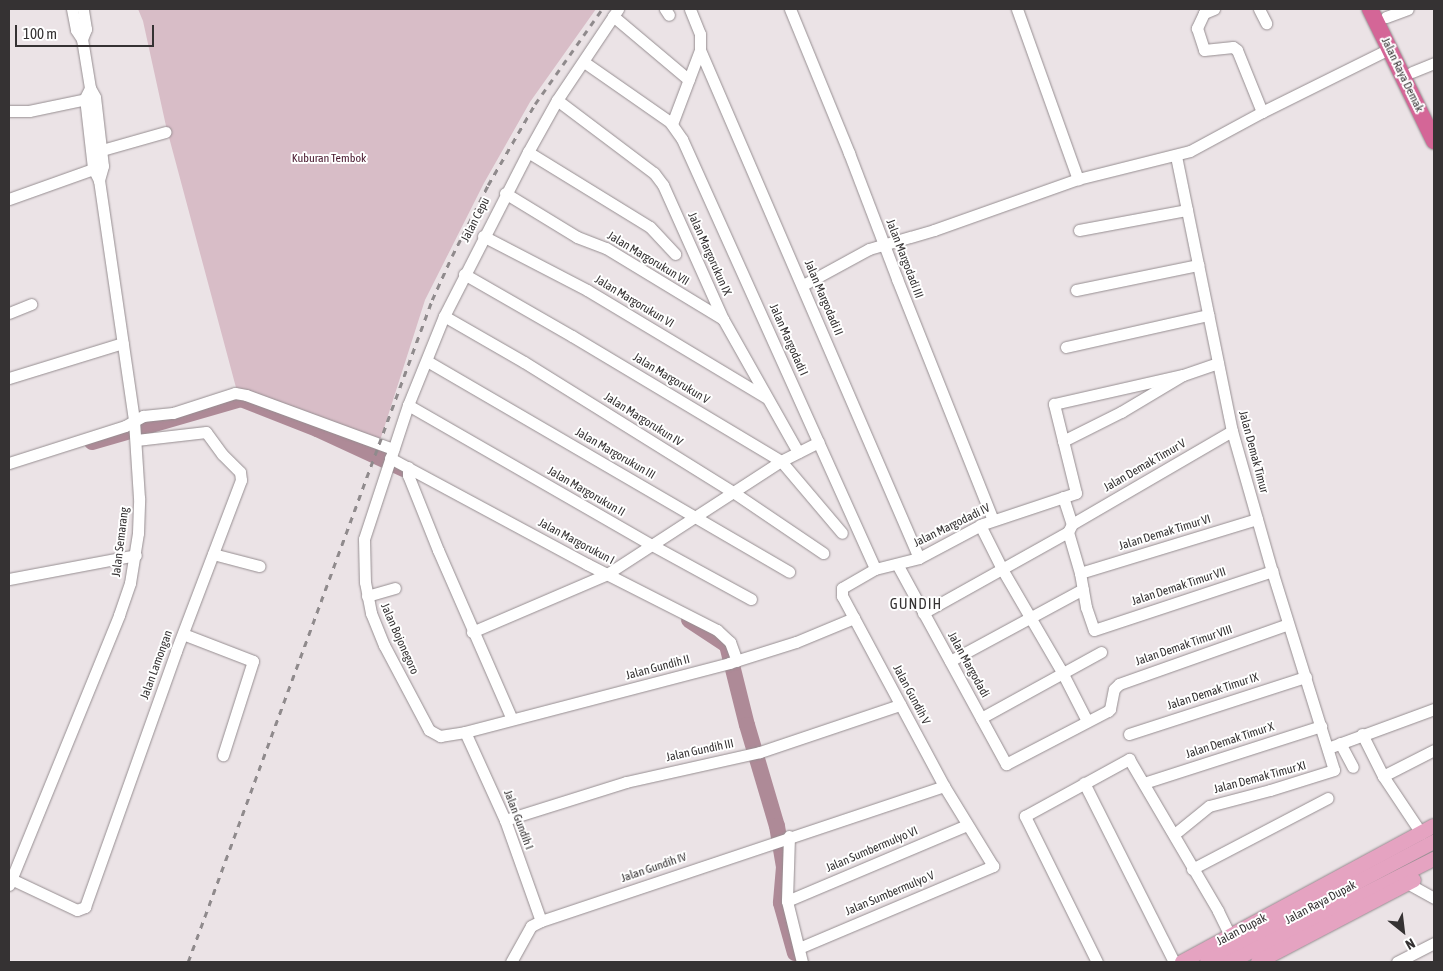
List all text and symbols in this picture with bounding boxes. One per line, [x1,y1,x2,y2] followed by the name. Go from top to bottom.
[18,15,156,47] scale bar
[23,25,57,42] text: 100 m
[1378,35,1426,115] street label: Jalan Raya Demak
[292,152,366,166] park label: Kuburan Tembok
[459,195,493,245] street label: Jalan Cepu
[684,210,734,298] street label: Jalan Margorukun IX
[882,217,926,301] street label: Jalan Margodadi III
[604,229,692,289] street label: Jalan Margorukun VII
[801,258,845,338] street label: Jalan Margodadi II
[592,273,676,331] street label: Jalan Margorukun VI
[766,302,810,378] street label: Jalan Margodadi I
[630,350,712,408] street label: Jalan Margorukun V
[601,390,685,450] street label: Jalan Margorukun IV
[1235,409,1271,495] street label: Jalan Demak Timur
[572,425,658,483] street label: Jalan Margorukun III
[1101,437,1189,495] street label: Jalan Demak Timur V
[545,464,627,520] street label: Jalan Margorukun II
[911,501,993,551] street label: Jalan Margodadi IV
[110,506,132,578] street label: Jalan Semarang
[1117,512,1213,554] street label: Jalan Demak Timur VI
[536,516,616,568] street label: Jalan Margorukun I
[1130,565,1228,609] street label: Jalan Demak Timur VII
[889,595,943,613] district label: GUNDIH
[377,601,421,677] street label: Jalan Bojonegoro
[1134,623,1234,669] street label: Jalan Demak Timur VIII
[138,629,176,701] street label: Jalan Lamongan
[944,630,992,700] street label: Jalan Margodadi
[624,653,692,683] street label: Jalan Gundih II
[889,663,933,727] street label: Jalan Gundih V
[1166,671,1260,713] street label: Jalan Demak Timur IX
[1184,720,1276,762] street label: Jalan Demak Timur X
[665,737,735,765] street label: Jalan Gundih III
[1212,759,1308,797] street label: Jalan Demak Timur XI
[500,788,536,852] street label: Jalan Gundih I
[824,824,920,876] street label: Jalan Sumbermulyo VI
[619,850,689,886] street label: Jalan Gundih IV
[843,869,937,919] street label: Jalan Sumbermulyo V
[1283,878,1359,928] street label: Jalan Raya Dupak
[1378,906,1428,956] north arrow
[1214,911,1270,949] street label: Jalan Dupak
[1403,935,1418,953] text: N

